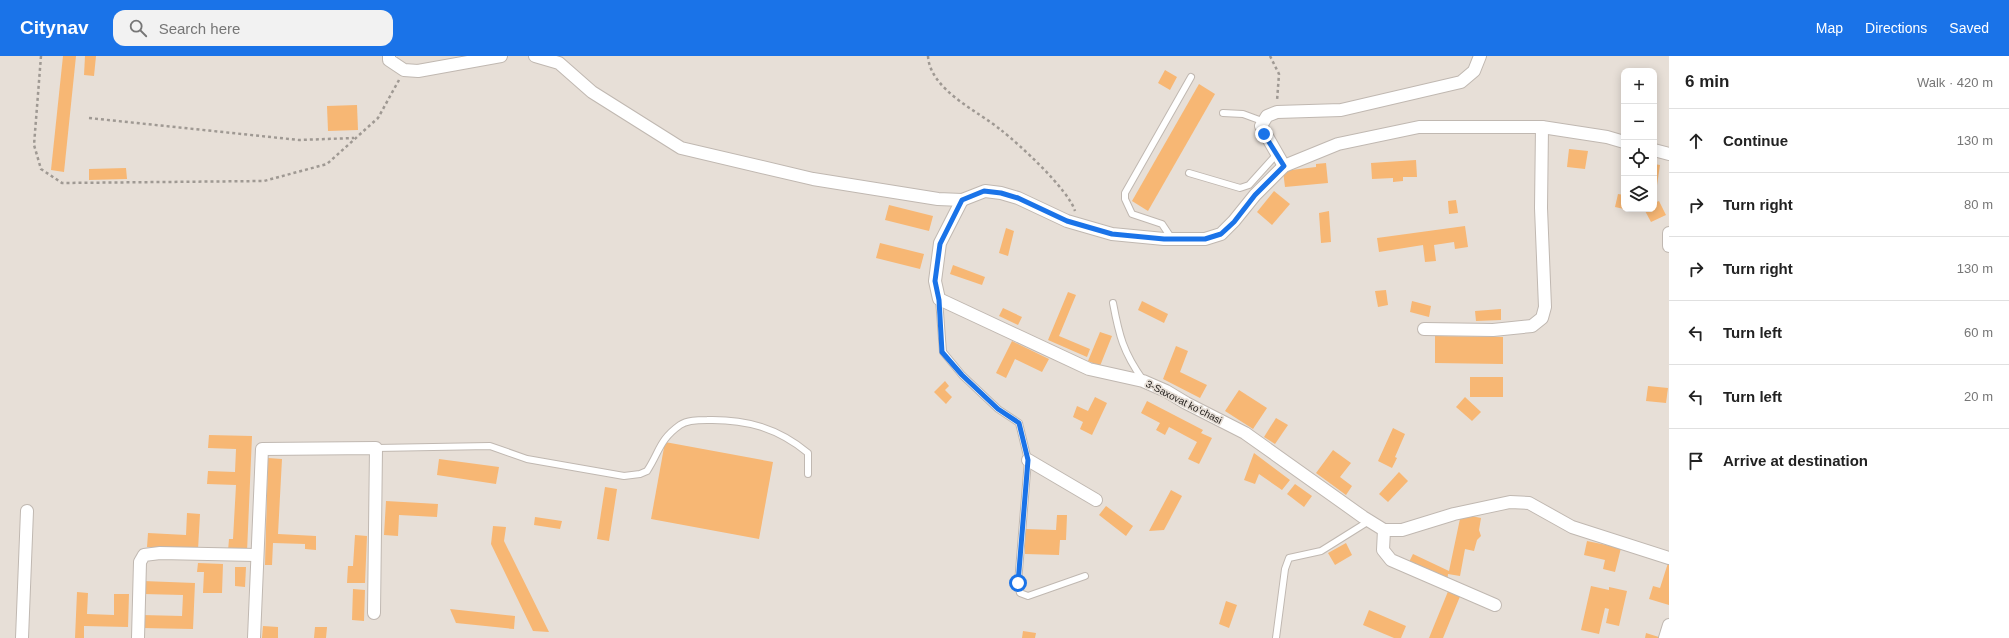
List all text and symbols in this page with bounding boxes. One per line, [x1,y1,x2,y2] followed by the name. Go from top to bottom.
[113,10,393,46] search box
[20,17,89,38] text: Citynav
[127,17,149,39] icon: search
[159,20,240,37] text: Search here
[1816,20,1843,36] text: Map
[1865,20,1927,36] text: Directions
[1949,20,1989,36] text: Saved
[1621,68,1657,212] map controls
[1621,68,1657,104] button: +
[1685,72,1729,91] text: 6 min
[1917,75,1993,90] text: Walk · 420 m
[1621,104,1657,140] button: −
[1255,125,1273,143] route end
[1685,130,1707,152] icon: ahead
[1723,132,1788,149] text: Continue
[1957,133,1993,148] text: 130 m
[1621,140,1657,176] button: locate
[1621,176,1657,212] button: layers
[1685,194,1707,216] icon: right
[1723,196,1793,213] text: Turn right
[1964,197,1993,212] text: 80 m
[1685,258,1707,280] icon: right
[1723,260,1793,277] text: Turn right
[1957,261,1993,276] text: 130 m
[1685,322,1707,344] icon: left
[1723,324,1782,341] text: Turn left
[1964,325,1993,340] text: 60 m
[1144,378,1224,426] street label: 3-Saxovat koʻchasi
[1685,386,1707,408] icon: left
[1723,388,1782,405] text: Turn left
[1964,389,1993,404] text: 20 m
[1685,450,1707,472] icon: arrive
[1723,452,1868,469] text: Arrive at destination
[1009,574,1027,592] route start

